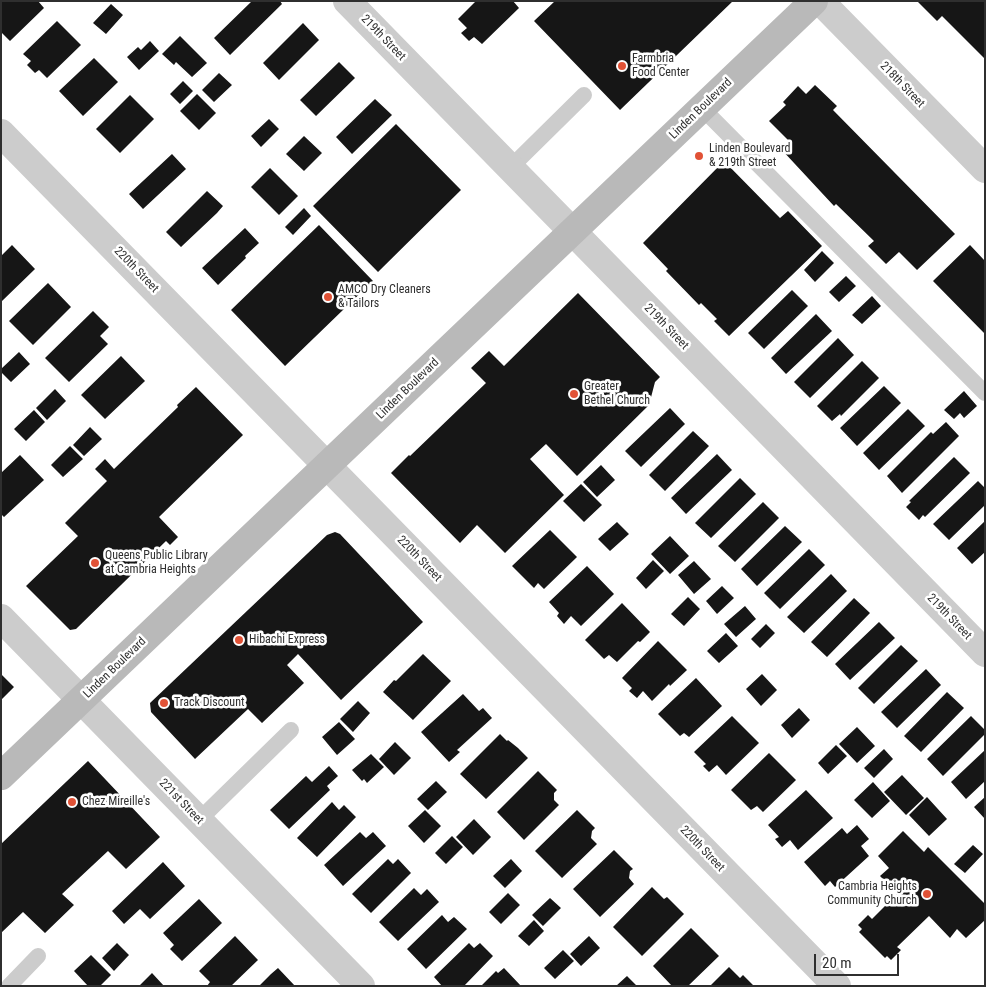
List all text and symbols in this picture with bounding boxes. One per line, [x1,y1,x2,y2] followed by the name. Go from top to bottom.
[358,12,408,64] street label: 219th Street
[632,52,689,80] place label: Farmbria Food Center
[877,59,927,111] street label: 218th Street
[616,60,628,72] marker: Farmbria Food Center
[667,76,735,142] street label: Linden Boulevard
[709,142,790,170] place label: Linden Boulevard & 219th Street
[693,150,705,162] marker: Linden Boulevard & 219th Street
[111,244,161,296] street label: 220th Street
[338,283,431,311] place label: AMCO Dry Cleaners & Tailors
[322,291,334,303] marker: AMCO Dry Cleaners & Tailors
[641,301,691,353] street label: 219th Street
[374,356,442,422] street label: Linden Boulevard
[584,380,650,408] place label: Greater Bethel Church
[568,388,580,400] marker: Greater Bethel Church
[394,533,444,585] street label: 220th Street
[105,549,208,577] place label: Queens Public Library at Cambria Heights
[89,557,101,569] marker: Queens Public Library at Cambria Heights
[924,591,974,643] street label: 219th Street
[249,633,325,647] place label: Hibachi Express
[233,634,245,646] marker: Hibachi Express
[81,635,149,701] street label: Linden Boulevard
[174,696,244,710] place label: Track Discount
[158,697,170,709] marker: Track Discount
[156,776,206,828] street label: 221st Street
[82,795,150,809] place label: Chez Mireille's
[66,796,78,808] marker: Chez Mireille's
[677,823,727,875] street label: 220th Street
[827,880,917,908] place label: Cambria Heights Community Church
[921,888,933,900] marker: Cambria Heights Community Church
[816,944,901,976] scale bar
[822,954,852,972] text: 20 m

